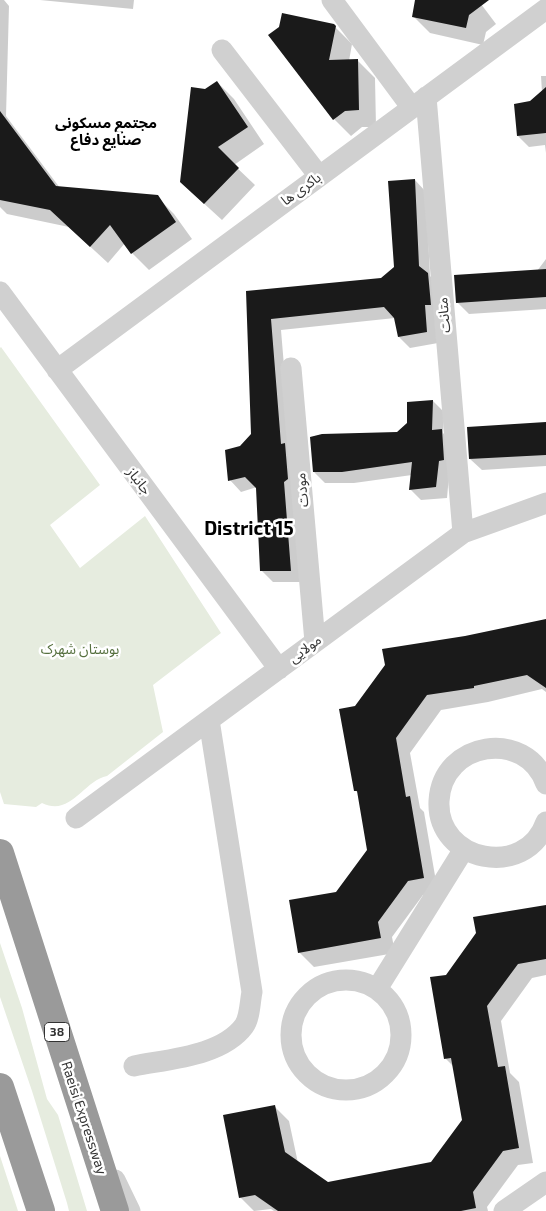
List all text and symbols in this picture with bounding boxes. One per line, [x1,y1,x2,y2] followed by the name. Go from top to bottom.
[55,114,157,149] district label: مجتمع مسکونی صنایع دفاع
[278,169,324,209] street label: باکری ها
[434,296,454,334] street label: متانت
[123,464,155,498] street label: جانباز
[292,472,312,508] street label: مودت
[204,518,294,540] district label: District 15
[285,631,325,667] street label: مولايی
[41,641,119,657] park label: بوستان شهرک
[44,1022,70,1042] road number: 38
[58,1059,110,1177] street label: Raeisi Expressway

